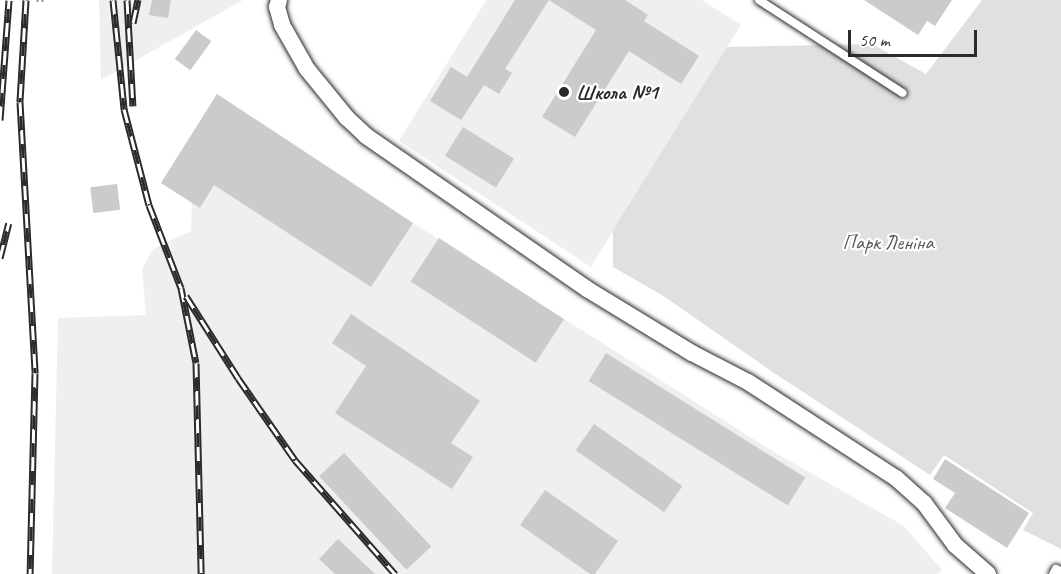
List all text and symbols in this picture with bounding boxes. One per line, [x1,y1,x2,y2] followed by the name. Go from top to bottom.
[851,18,980,56] scale bar
[859,29,890,51] text: 50 m
[576,79,658,105] place label: Школа №1
[557,85,571,99] marker: Школа №1
[842,229,934,255] park label: Парк Леніна

